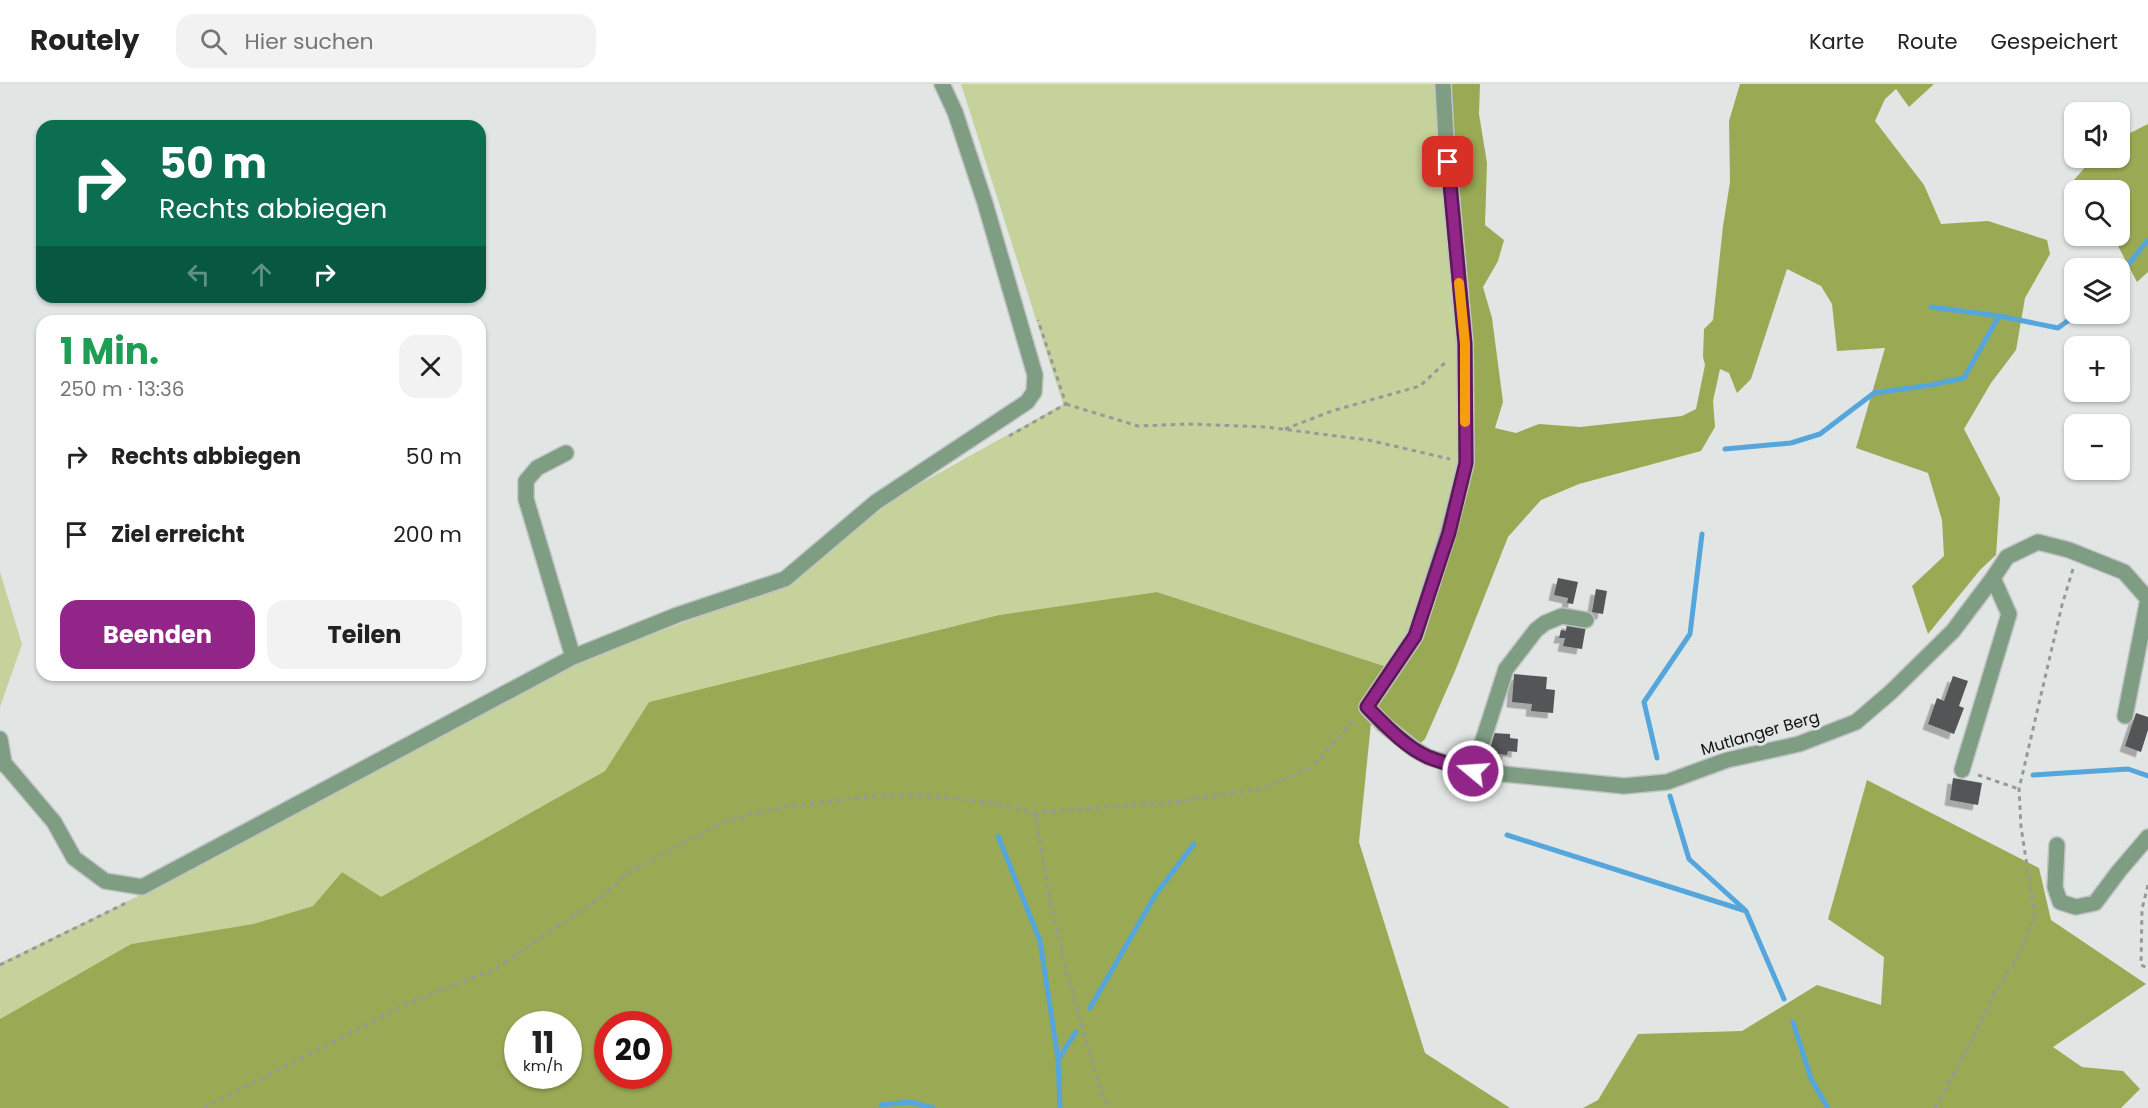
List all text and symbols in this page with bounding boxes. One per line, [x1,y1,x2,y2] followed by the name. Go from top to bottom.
[176,14,596,68] search box
[30,21,140,60] text: Routely
[197,25,230,58] icon: search
[245,26,374,57] text: Hier suchen
[1809,27,1864,56] text: Karte
[1897,27,1958,56] text: Route
[1991,27,2118,56] text: Gespeichert
[2064,102,2130,480] map controls
[2064,102,2130,168] button: sound
[159,134,267,193] text: 50 m
[1422,136,1473,187] pin
[60,144,138,222] icon: right
[1431,145,1464,178] icon: arrive
[2064,180,2130,246] button: search
[159,190,387,227] text: Rechts abbiegen
[182,258,215,291] icon: left
[245,258,278,291] icon: ahead
[308,258,341,291] icon: right
[2064,258,2130,324] button: layers
[60,326,159,377] text: 1 Min.
[399,335,462,398] button: close
[2064,336,2130,402] button: +
[60,375,184,403] text: 250 m · 13:36
[2064,414,2130,480] button: −
[60,440,93,473] icon: right
[111,441,301,472] text: Rechts abbiegen
[406,441,462,472] text: 50 m
[60,518,93,551] icon: arrive
[111,519,245,550] text: Ziel erreicht
[393,519,462,550] text: 200 m
[60,600,255,669] button: Beenden
[267,600,462,669] button: Teilen
[1698,705,1822,761] street label: Mutlanger Berg
[1441,739,1505,803] position arrow
[594,1011,672,1089] speed limit sign: 20
[532,1021,554,1064] text: 11
[523,1055,563,1076] text: km/h

